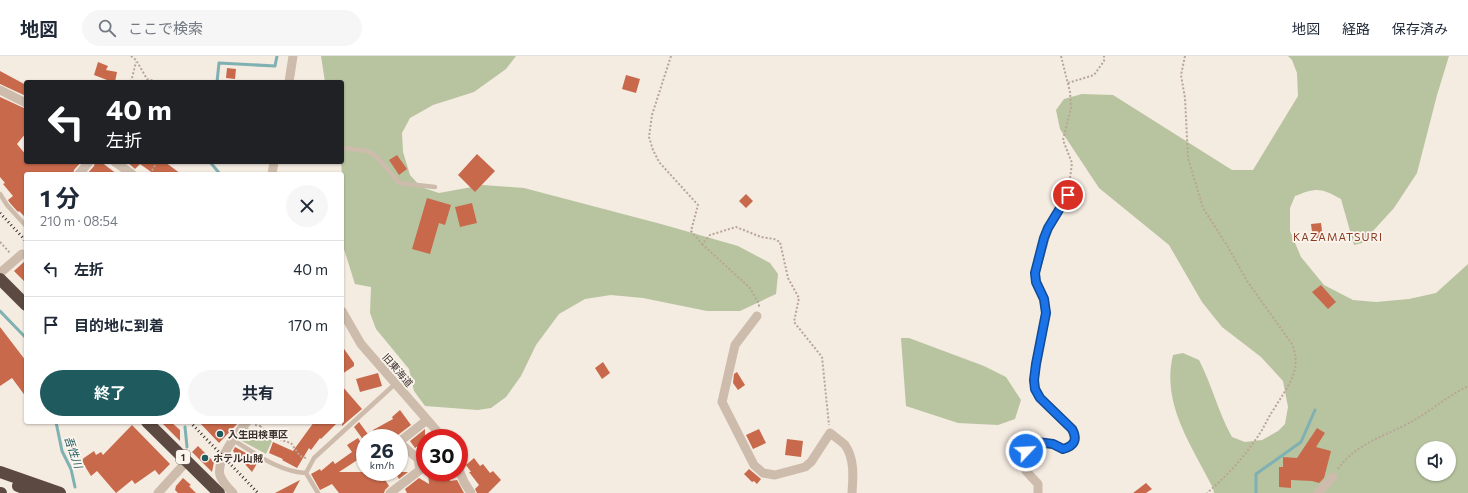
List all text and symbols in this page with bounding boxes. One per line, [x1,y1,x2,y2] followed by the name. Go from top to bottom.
[82,10,362,46] search box
[20,17,58,40] text: 地図
[96,17,118,39] icon: search
[128,19,203,37] text: ここで検索
[1292,20,1320,37] text: 地図
[1342,20,1370,37] text: 経路
[1392,20,1448,37] text: 保存済み
[106,92,172,126] text: 40 m
[40,96,92,148] icon: left
[106,129,142,151] text: 左折
[1051,178,1085,212] pin
[40,183,79,212] text: 1 分
[1057,184,1079,206] icon: arrive
[286,185,328,227] button: close
[40,213,118,229] text: 210 m · 08:54
[1293,230,1383,243] district label: KAZAMATSURI
[40,258,62,280] icon: left
[74,260,104,278] text: 左折
[293,260,328,278] text: 40 m
[40,314,62,336] icon: arrive
[74,316,164,334] text: 目的地に到着
[288,316,328,334] text: 170 m
[380,351,416,389] street label: 旧東海道
[40,370,180,416] button: 終了
[188,370,328,416] button: 共有
[228,428,288,440] place label: 入生田検車区
[215,429,225,439] marker: 入生田検車区
[416,429,468,481] speed limit sign: 30
[1005,430,1047,472] position arrow
[62,434,86,471] water label: 吾性川
[370,438,394,462] text: 26
[1416,441,1456,481] map controls
[1416,441,1456,481] button: sound
[176,450,190,464] road number: 1
[213,452,263,464] place label: ホテル山賊
[200,453,210,463] marker: ホテル山賊
[370,459,394,471] text: km/h

